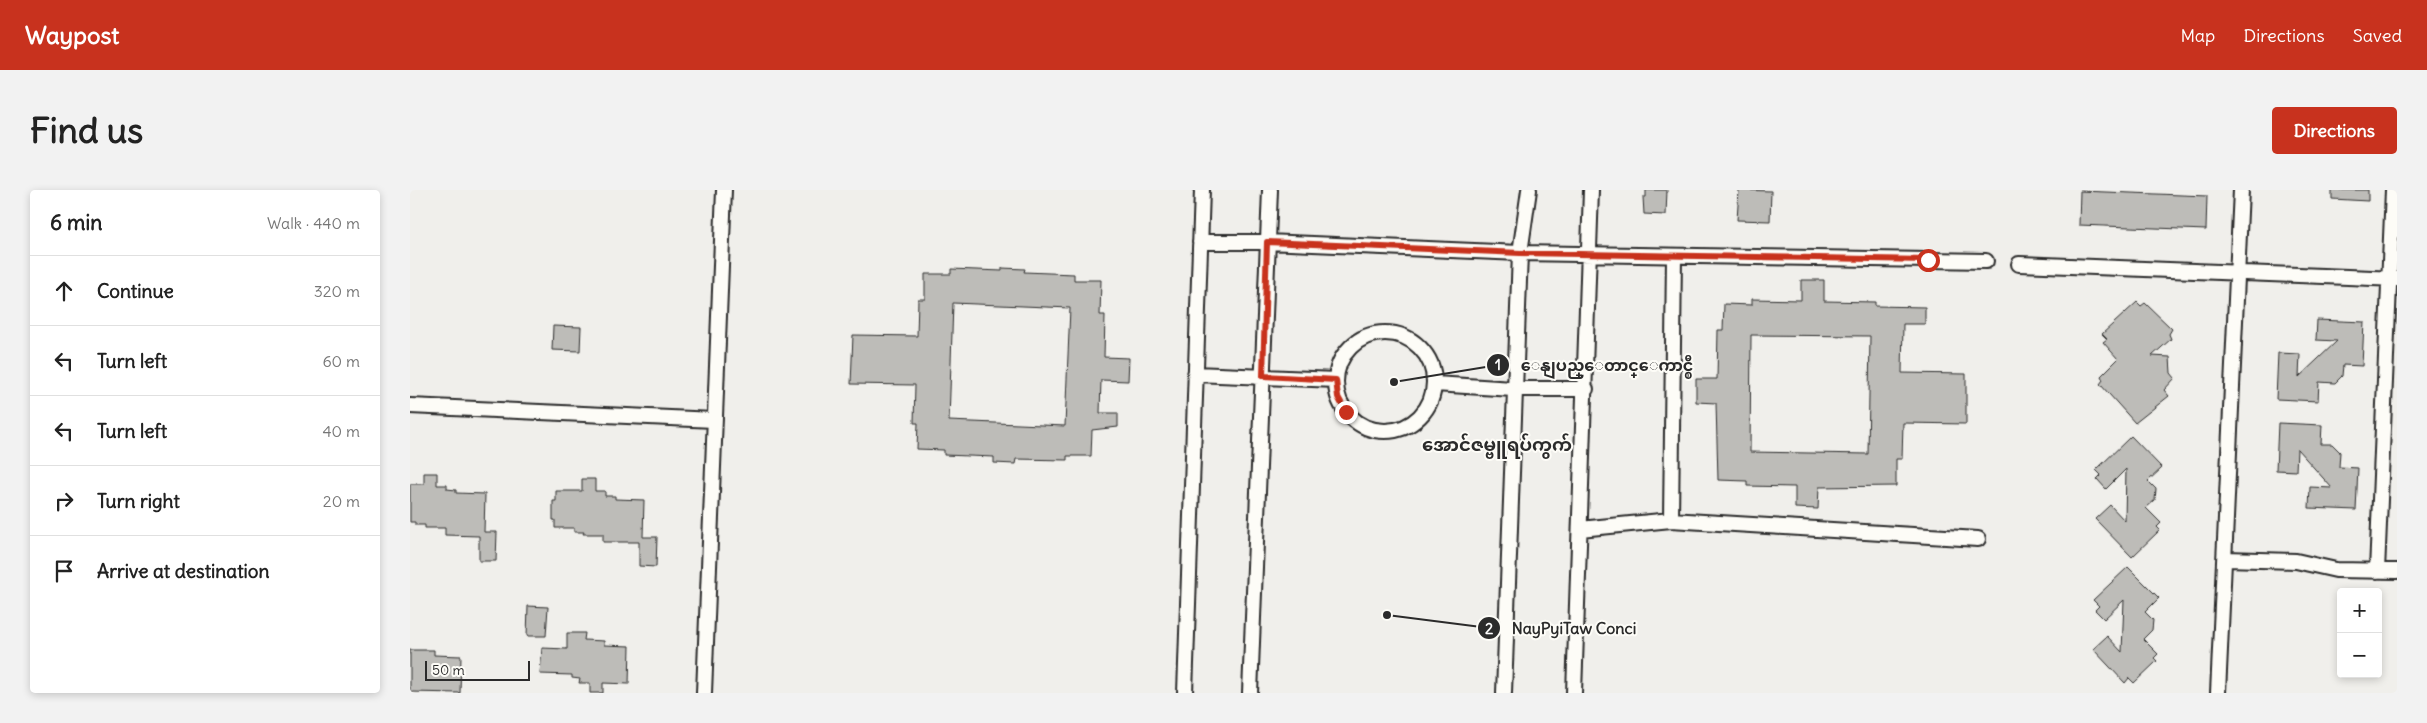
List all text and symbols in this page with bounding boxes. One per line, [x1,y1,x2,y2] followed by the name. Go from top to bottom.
[25,20,119,50] text: Waypost
[2180,24,2215,47] text: Map
[2243,24,2325,47] text: Directions
[2353,24,2402,47] text: Saved
[2272,107,2397,154] button: Directions
[30,108,143,152] text: Find us
[50,209,102,236] text: 6 min
[267,213,360,233] text: Walk · 440 m
[1917,249,1940,272] route start
[50,277,78,305] icon: ahead
[97,279,174,303] text: Continue
[314,281,360,301] text: 320 m
[50,347,78,375] icon: left
[97,349,167,373] text: Turn left
[1486,350,1703,381] callout: ေနျပည္ေတာင္ေကာင္စီ
[322,351,360,371] text: 60 m
[1521,354,1693,379] text: ေနျပည္ေတာင္ေကာင္စီ
[1495,355,1501,374] text: 1
[1335,401,1358,424] route end
[50,417,78,445] icon: left
[97,419,167,443] text: Turn left
[322,421,360,441] text: 40 m
[1422,433,1572,459] district label: အောင်ဇမ္ဗူရပ်ကွက်
[50,487,78,515] icon: right
[97,489,180,513] text: Turn right
[323,491,360,511] text: 20 m
[50,557,78,585] icon: arrive
[97,559,270,583] text: Arrive at destination
[2337,588,2382,678] map controls
[2337,588,2382,633] button: +
[1477,613,1646,644] callout: NayPyiTaw Conci
[1512,618,1636,639] text: NayPyiTaw Conci
[1485,619,1493,638] text: 2
[2337,633,2382,678] button: −
[425,658,530,681] scale bar
[432,661,465,679] text: 50 m

